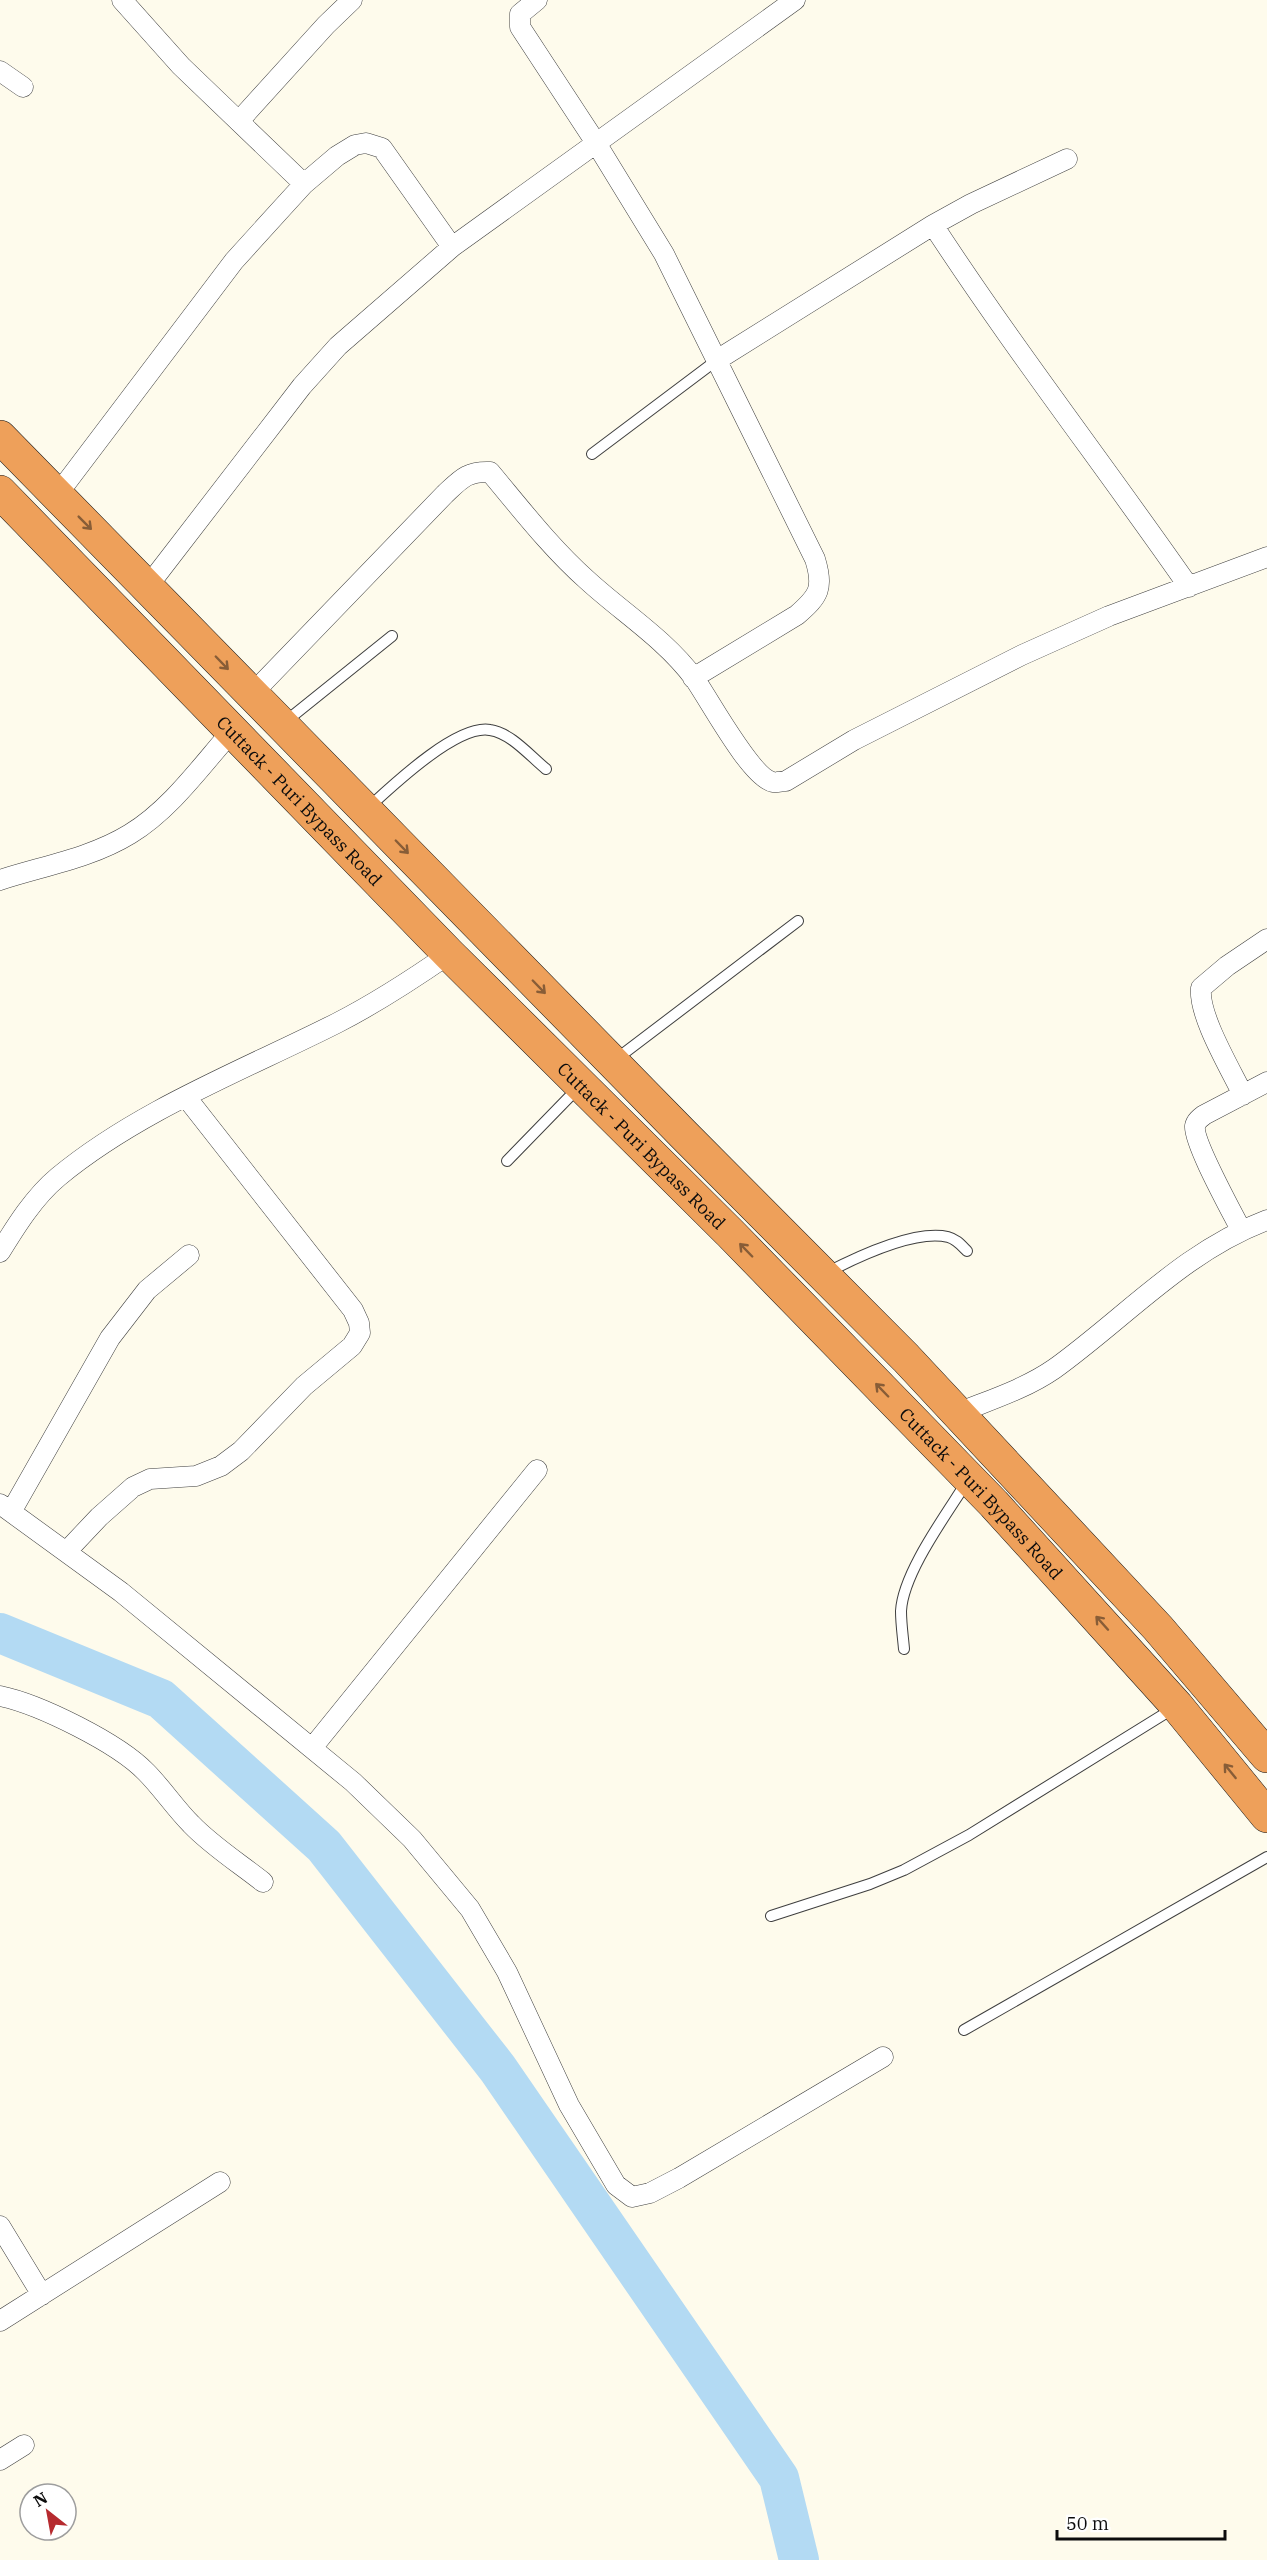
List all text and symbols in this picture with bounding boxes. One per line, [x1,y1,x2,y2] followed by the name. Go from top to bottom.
[78,516,93,531] one-way arrow
[215,655,229,670] one-way arrow
[212,711,387,890] street label: Cuttack - Puri Bypass Road
[395,840,409,855] one-way arrow
[531,979,546,994] one-way arrow
[553,1057,731,1234] street label: Cuttack - Puri Bypass Road
[739,1243,753,1258] one-way arrow
[875,1382,890,1397] one-way arrow
[895,1402,1068,1584] street label: Cuttack - Puri Bypass Road
[1095,1616,1109,1631] one-way arrow
[1224,1763,1237,1779] one-way arrow
[18,2482,78,2542] north arrow
[30,2487,51,2511] text: N
[1057,2503,1225,2541] scale bar
[1066,2512,1109,2535] text: 50 m

